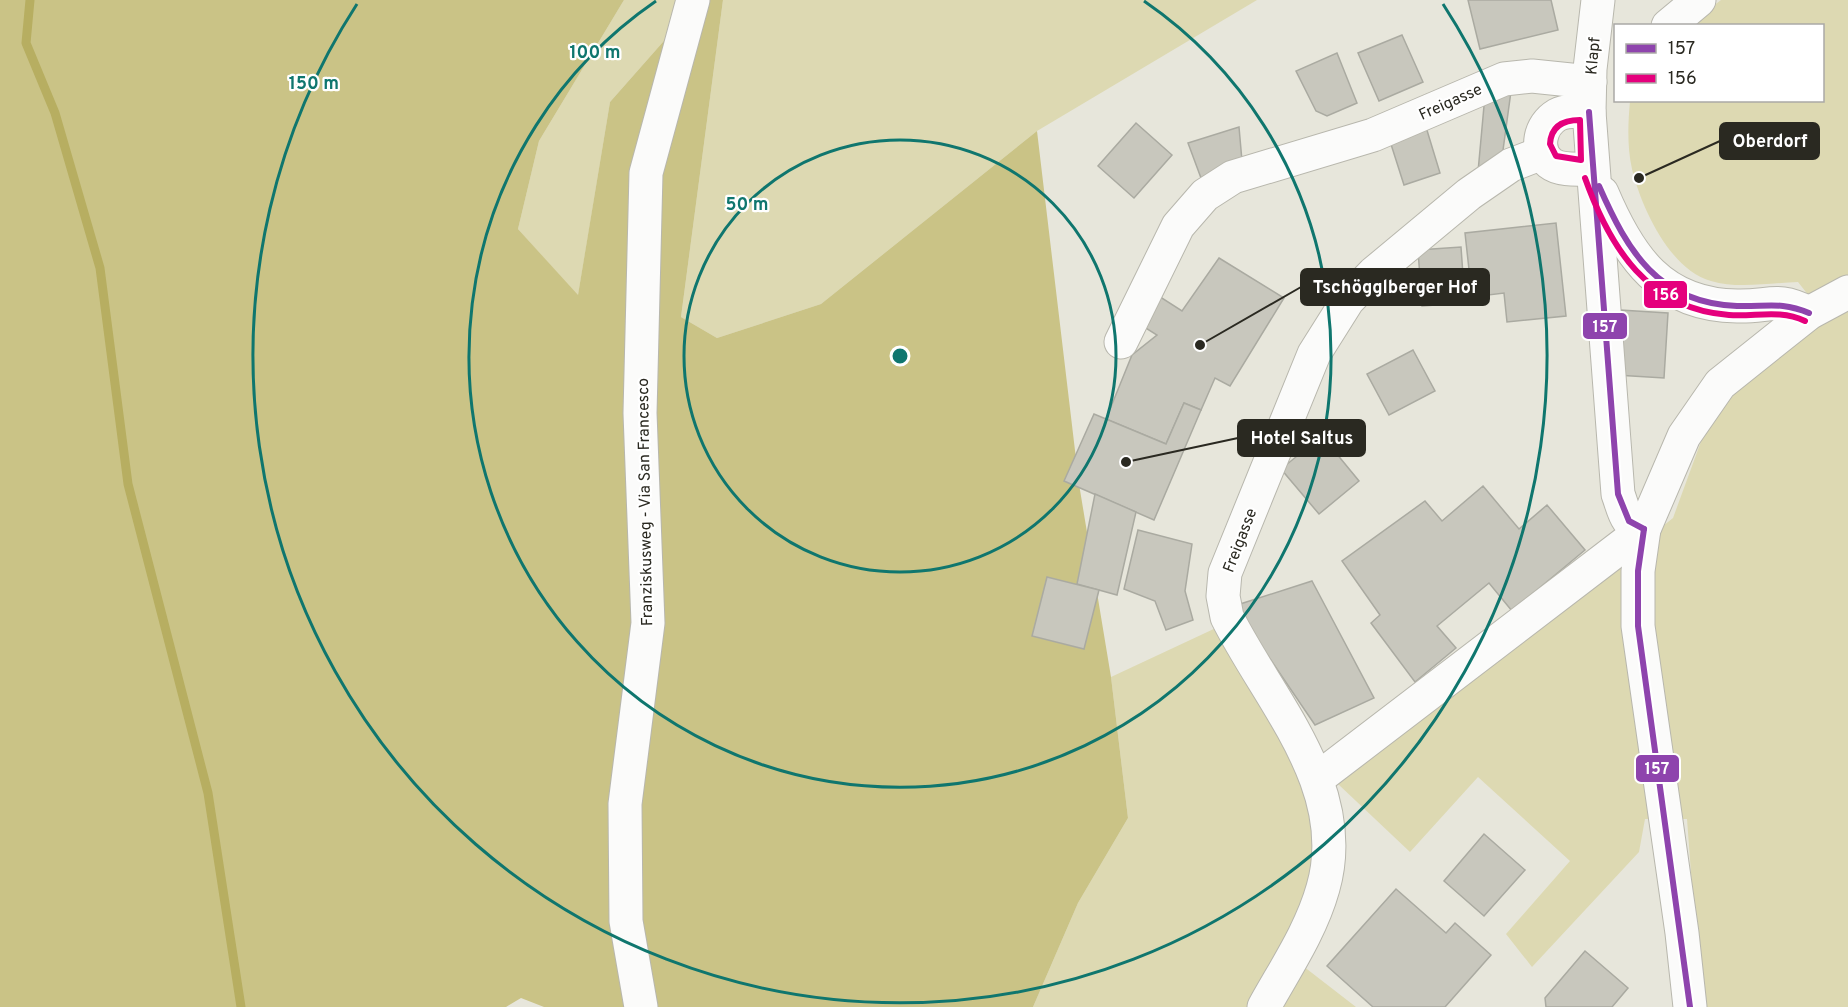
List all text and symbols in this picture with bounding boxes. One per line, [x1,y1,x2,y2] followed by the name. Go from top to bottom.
[1614,24,1824,102] legend
[1582,36,1606,76] street label: Klapf
[1668,38,1695,61] text: 157
[569,42,621,65] text: 100 m
[1668,68,1697,91] text: 156
[289,73,339,96] text: 150 m
[1416,80,1486,126] street label: Freigasse
[1720,123,1819,159] callout: Oberdorf
[1732,131,1808,154] text: Oberdorf
[725,194,769,217] text: 50 m
[1301,269,1489,305] callout: Tschögglberger Hof
[1313,277,1478,300] text: Tschögglberger Hof
[1643,280,1688,309] line badge: 156
[1653,286,1679,306] text: 156
[1582,312,1628,340] line badge: 157
[1593,318,1617,338] text: 157
[890,346,910,366] centre of rings
[634,378,658,626] street label: Franziskusweg - Via San Francesco
[1238,420,1365,456] callout: Hotel Saltus
[1251,428,1353,451] text: Hotel Saltus
[1219,506,1262,576] street label: Freigasse
[1635,754,1680,783] line badge: 157
[1645,760,1669,780] text: 157

